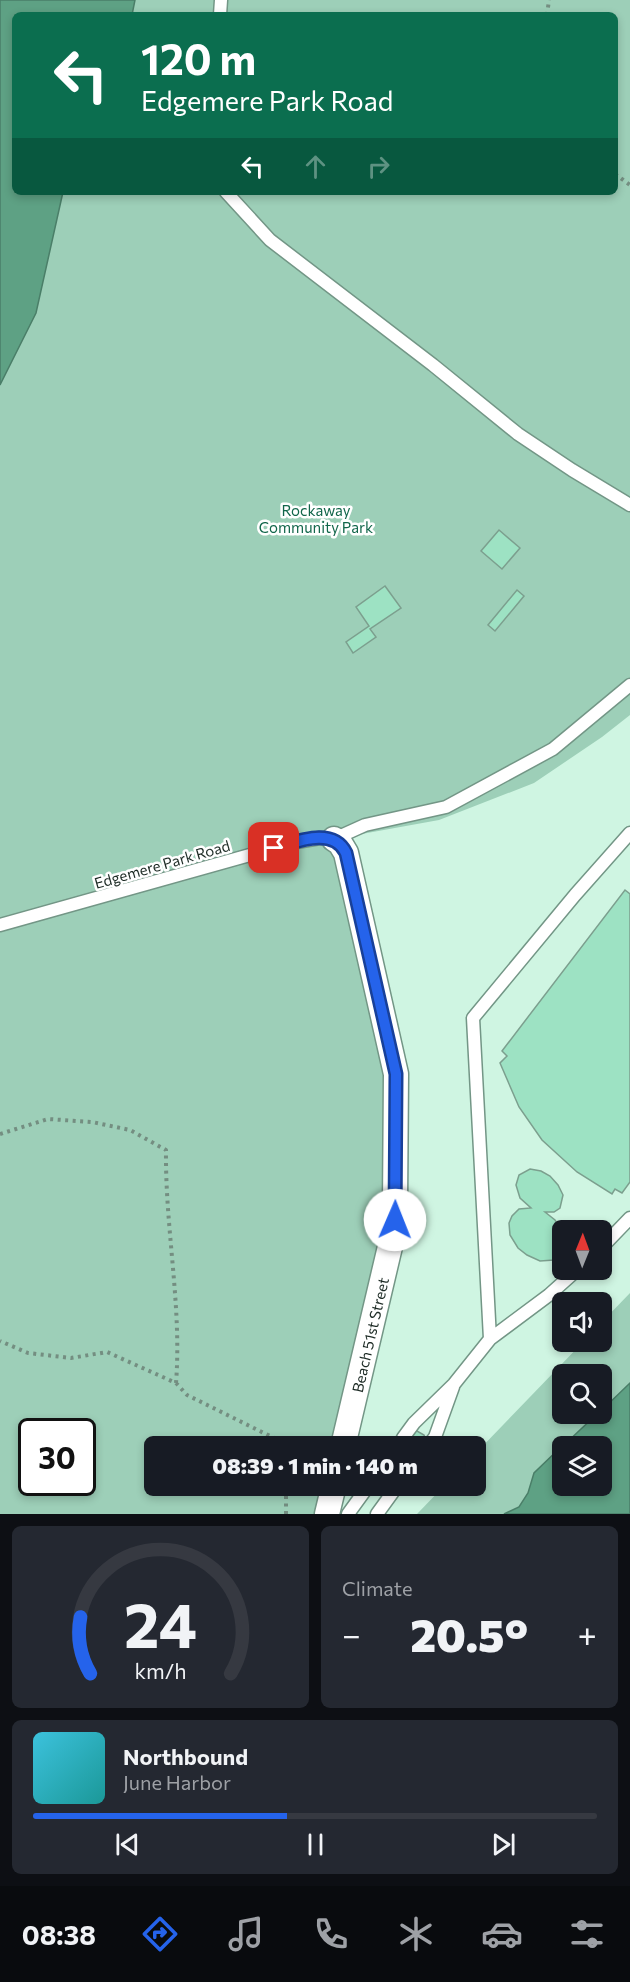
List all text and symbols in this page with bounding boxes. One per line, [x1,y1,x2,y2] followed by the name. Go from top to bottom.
[141,32,256,84] text: 120 m
[42,36,120,114] icon: left
[141,84,393,117] text: Edgemere Park Road
[236,150,269,183] icon: left
[299,150,332,183] icon: ahead
[362,150,395,183] icon: right
[259,501,373,536] park label: Rockaway Community Park
[248,822,299,873] pin
[257,831,290,864] icon: arrive
[92,836,232,892] street label: Edgemere Park Road
[363,1188,427,1252] position arrow
[552,1220,612,1280] north arrow
[552,1220,612,1496] map controls
[348,1276,392,1394] street label: Beach 51st Street
[552,1292,612,1352] button: sound
[552,1364,612,1424] button: search
[18,1418,96,1496] speed limit sign: 30
[552,1436,612,1496] button: layers
[212,1452,418,1479] text: 08:39 · 1 min · 140 m
[342,1576,412,1600] text: Climate
[124,1585,197,1661] text: 24
[410,1606,528,1661] text: 20.5°
[342,1613,361,1654] text: −
[578,1613,597,1654] text: +
[134,1657,187,1683] text: km/h
[123,1743,248,1770] text: Northbound
[123,1770,231,1794] text: June Harbor
[111,1828,144,1861] icon: previous
[299,1828,332,1861] icon: pause
[487,1828,520,1861] icon: next
[139,1913,181,1955] icon: directions
[225,1913,267,1955] icon: music
[310,1913,352,1955] icon: phone
[395,1913,437,1955] icon: climate
[481,1913,523,1955] icon: car
[566,1913,608,1955] icon: filters
[22,1918,96,1951] text: 08:38

